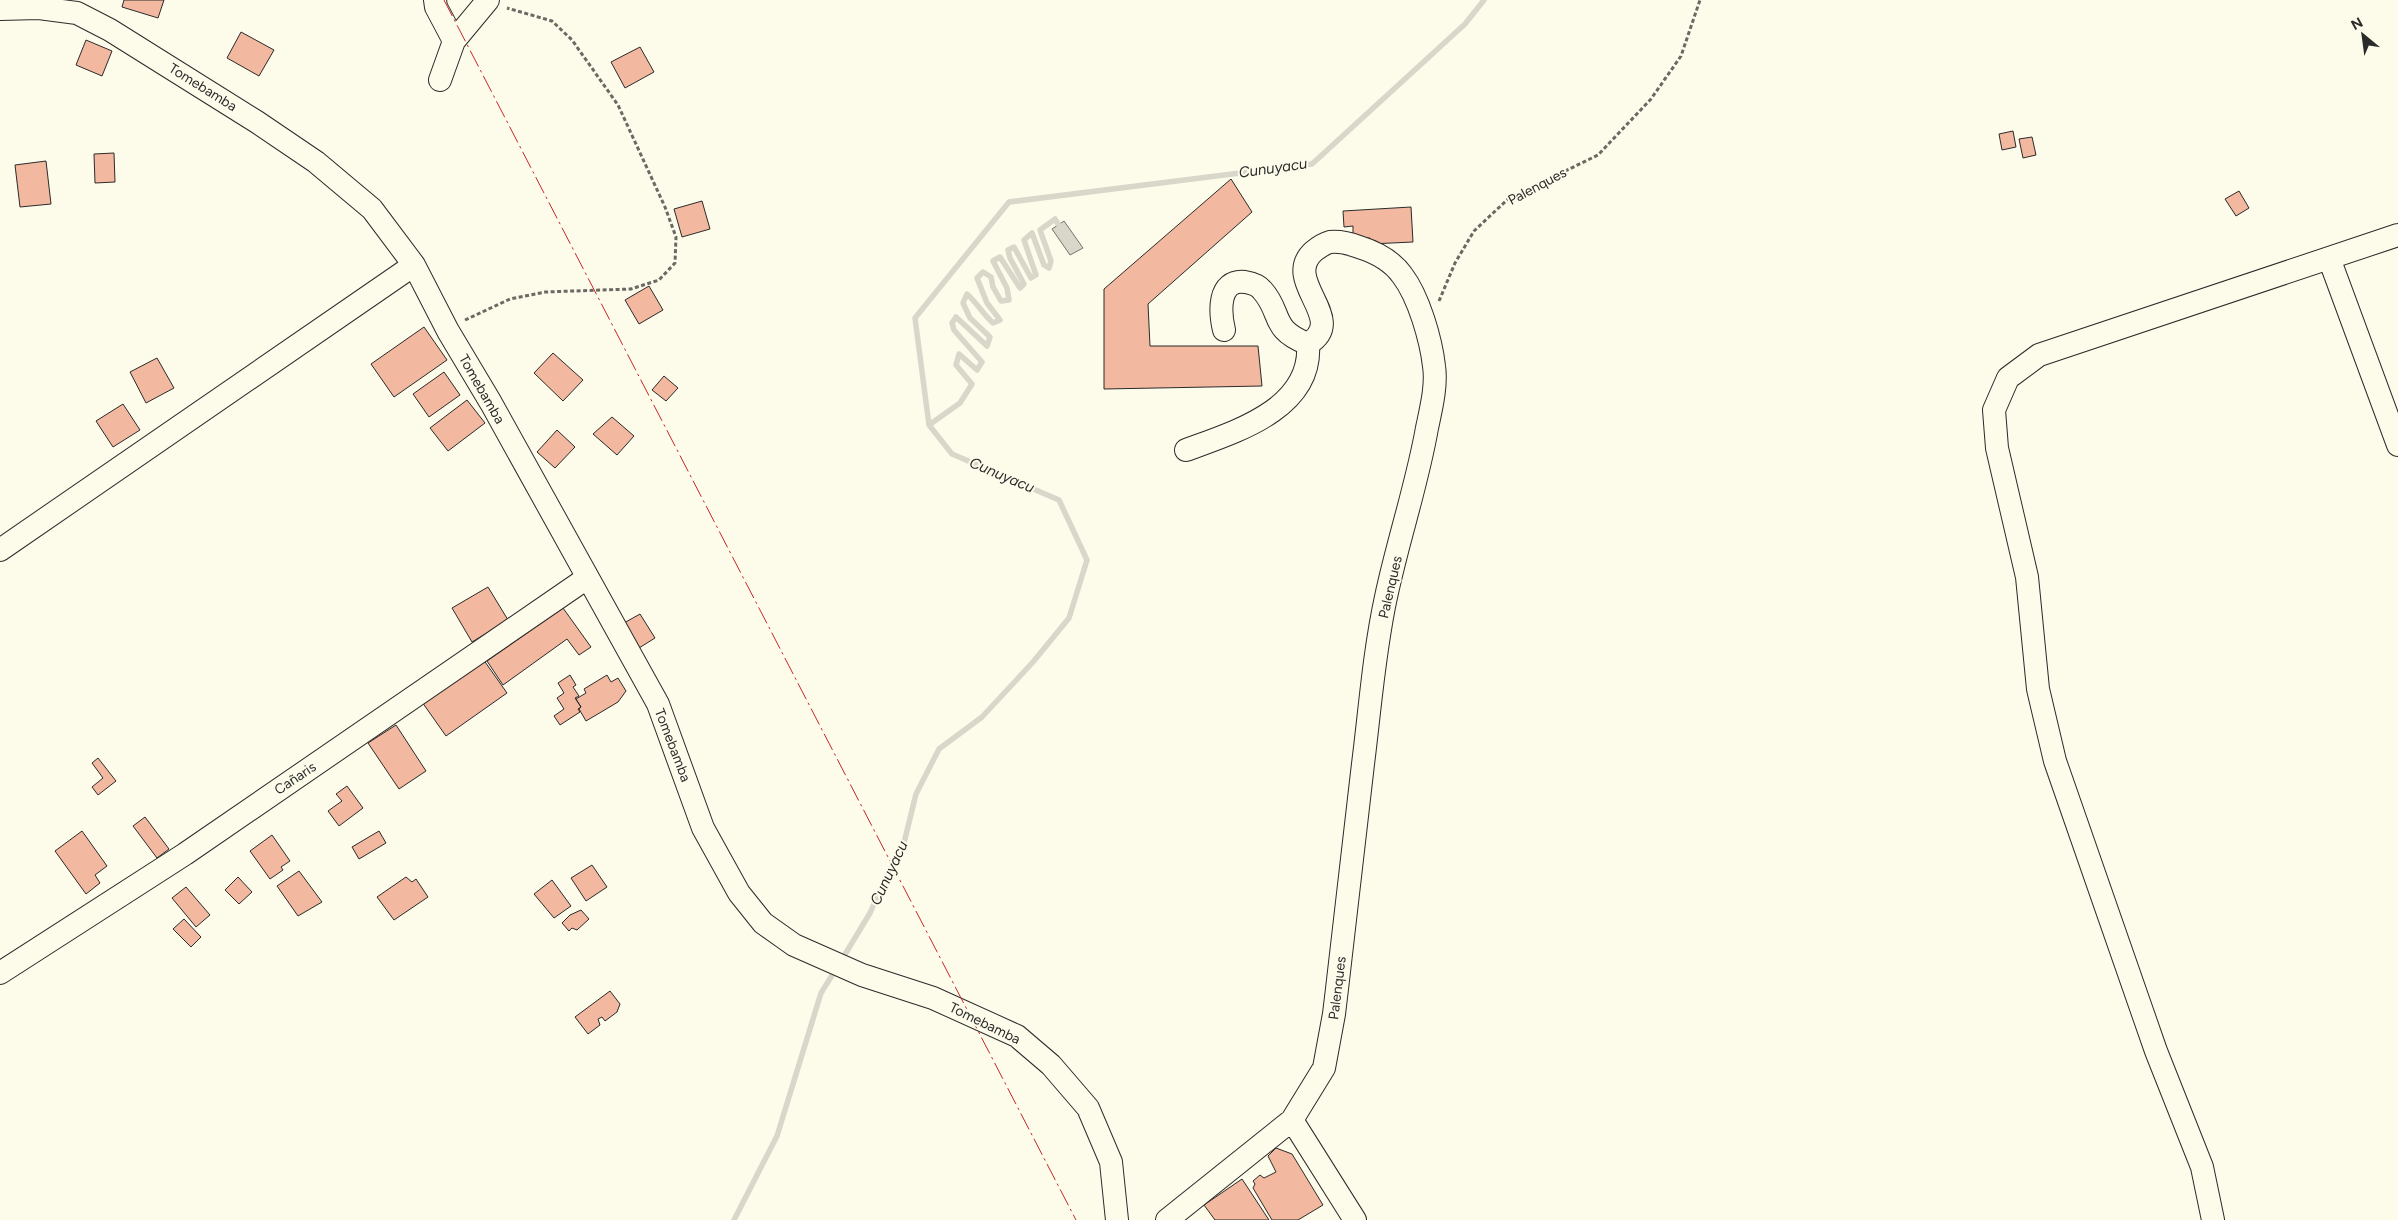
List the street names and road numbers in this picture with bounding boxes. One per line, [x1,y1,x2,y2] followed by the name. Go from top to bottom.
[166,60,240,115] street label: Tomebamba
[1505,164,1569,209] street label: Palenques
[455,352,508,427] street label: Tomebamba
[1375,554,1406,620] street label: Palenques
[651,706,694,784] street label: Tomebamba
[271,758,319,799] street label: Cañaris
[1325,955,1350,1021] street label: Palenques
[946,999,1023,1048] street label: Tomebamba

